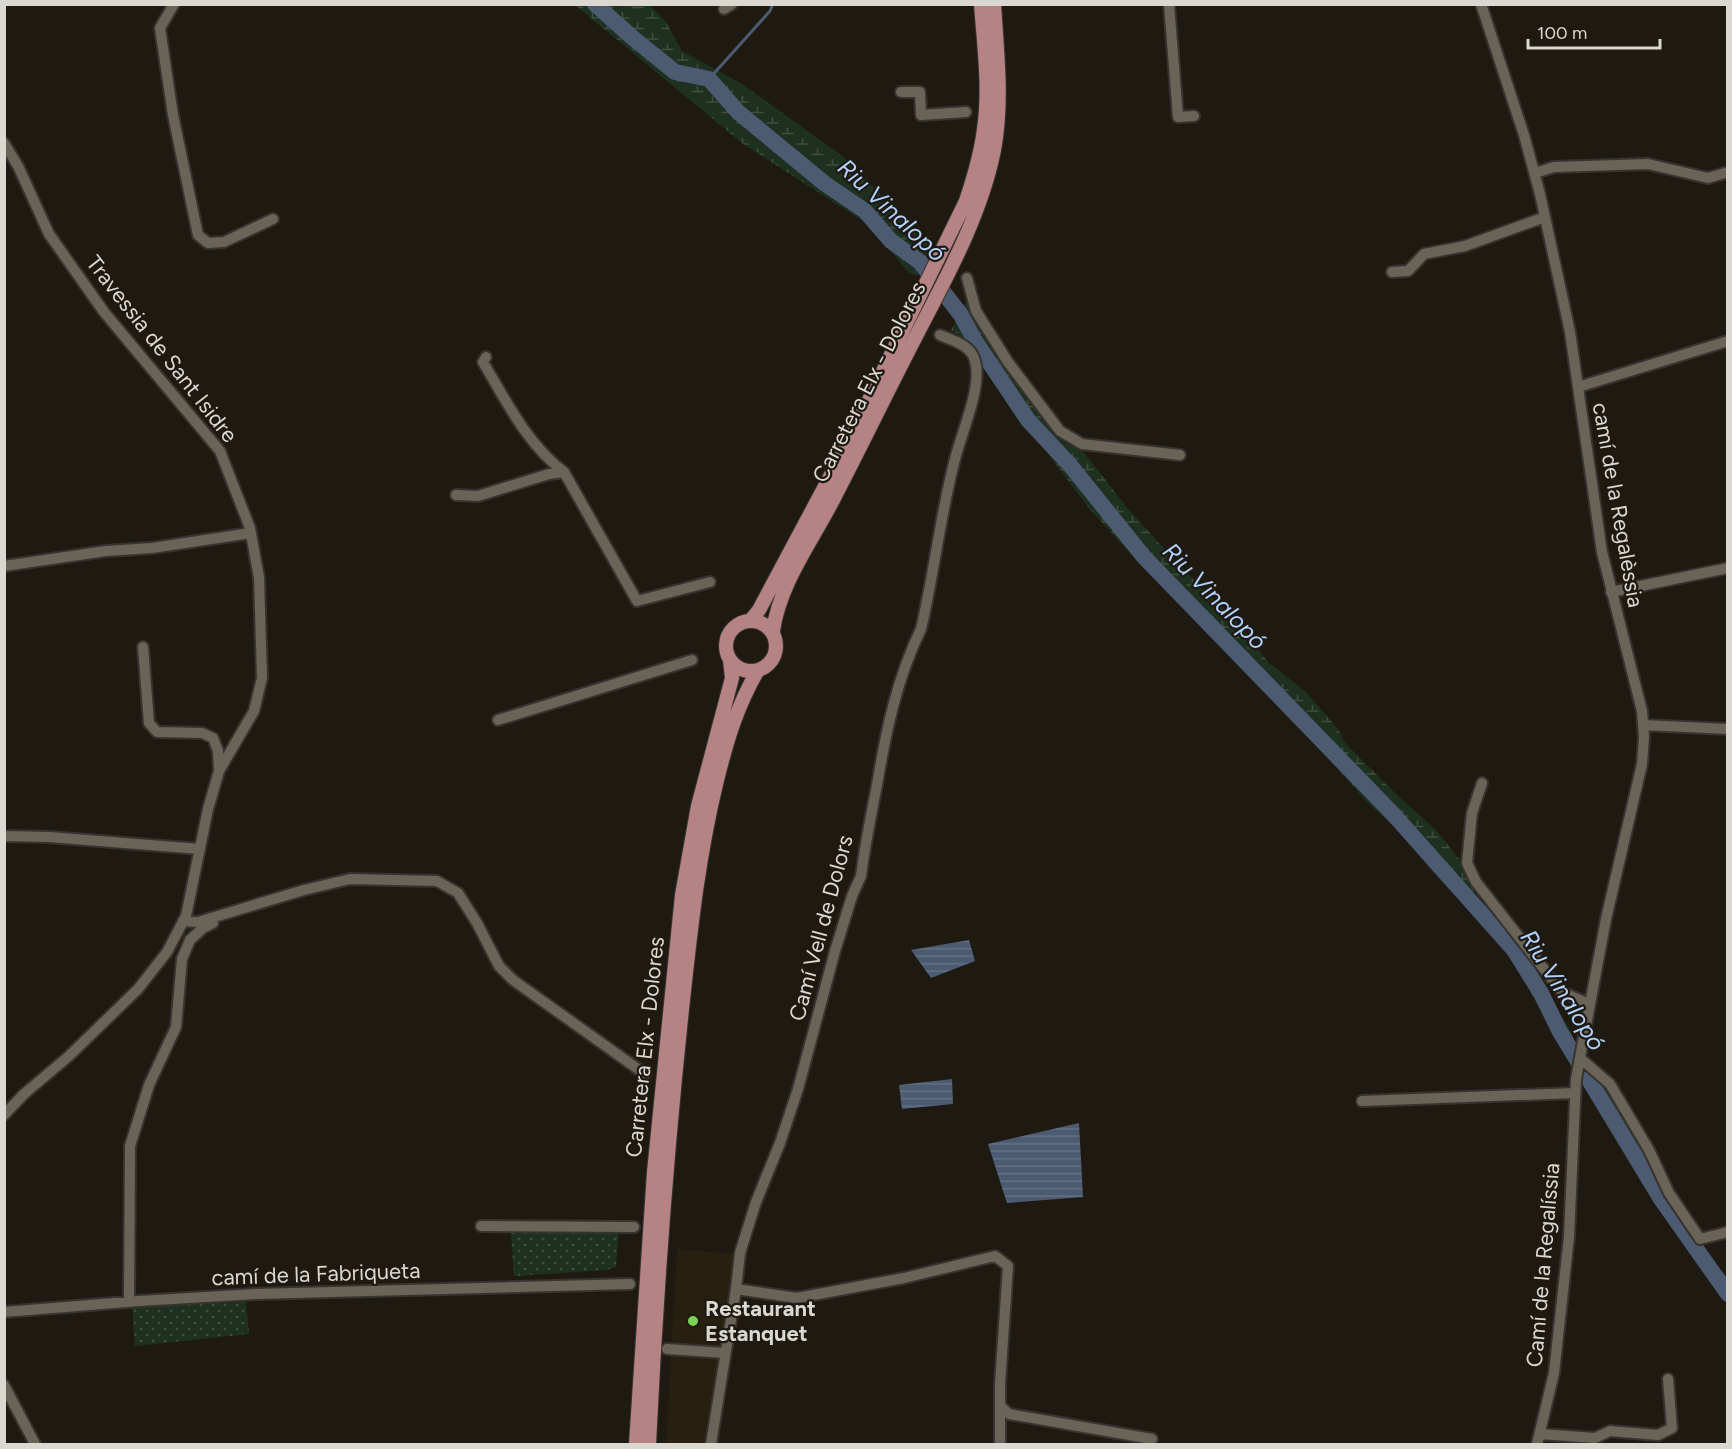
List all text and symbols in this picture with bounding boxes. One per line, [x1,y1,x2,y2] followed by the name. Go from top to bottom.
[1528,12,1660,50] scale bar
[1537,22,1587,44] text: 100 m
[832,153,952,267] water label: Riu Vinalopó
[81,250,243,448] street label: Travessia de Sant Isidre
[807,277,931,487] street label: Carretera Elx - Dolores
[1587,400,1649,610] street label: camí de la Regalèssia
[1157,537,1273,655] water label: Riu Vinalopó
[783,832,859,1024] street label: Camí Vell de Dolors
[1514,924,1612,1056] water label: Riu Vinalopó
[620,935,670,1159] street label: Carretera Elx - Dolores
[1521,1162,1565,1368] street label: Camí de la Regalíssia
[211,1257,421,1291] street label: camí de la Fabriqueta
[705,1295,816,1347] place label: Restaurant Estanquet
[686,1314,700,1328] marker: Restaurant Estanquet

